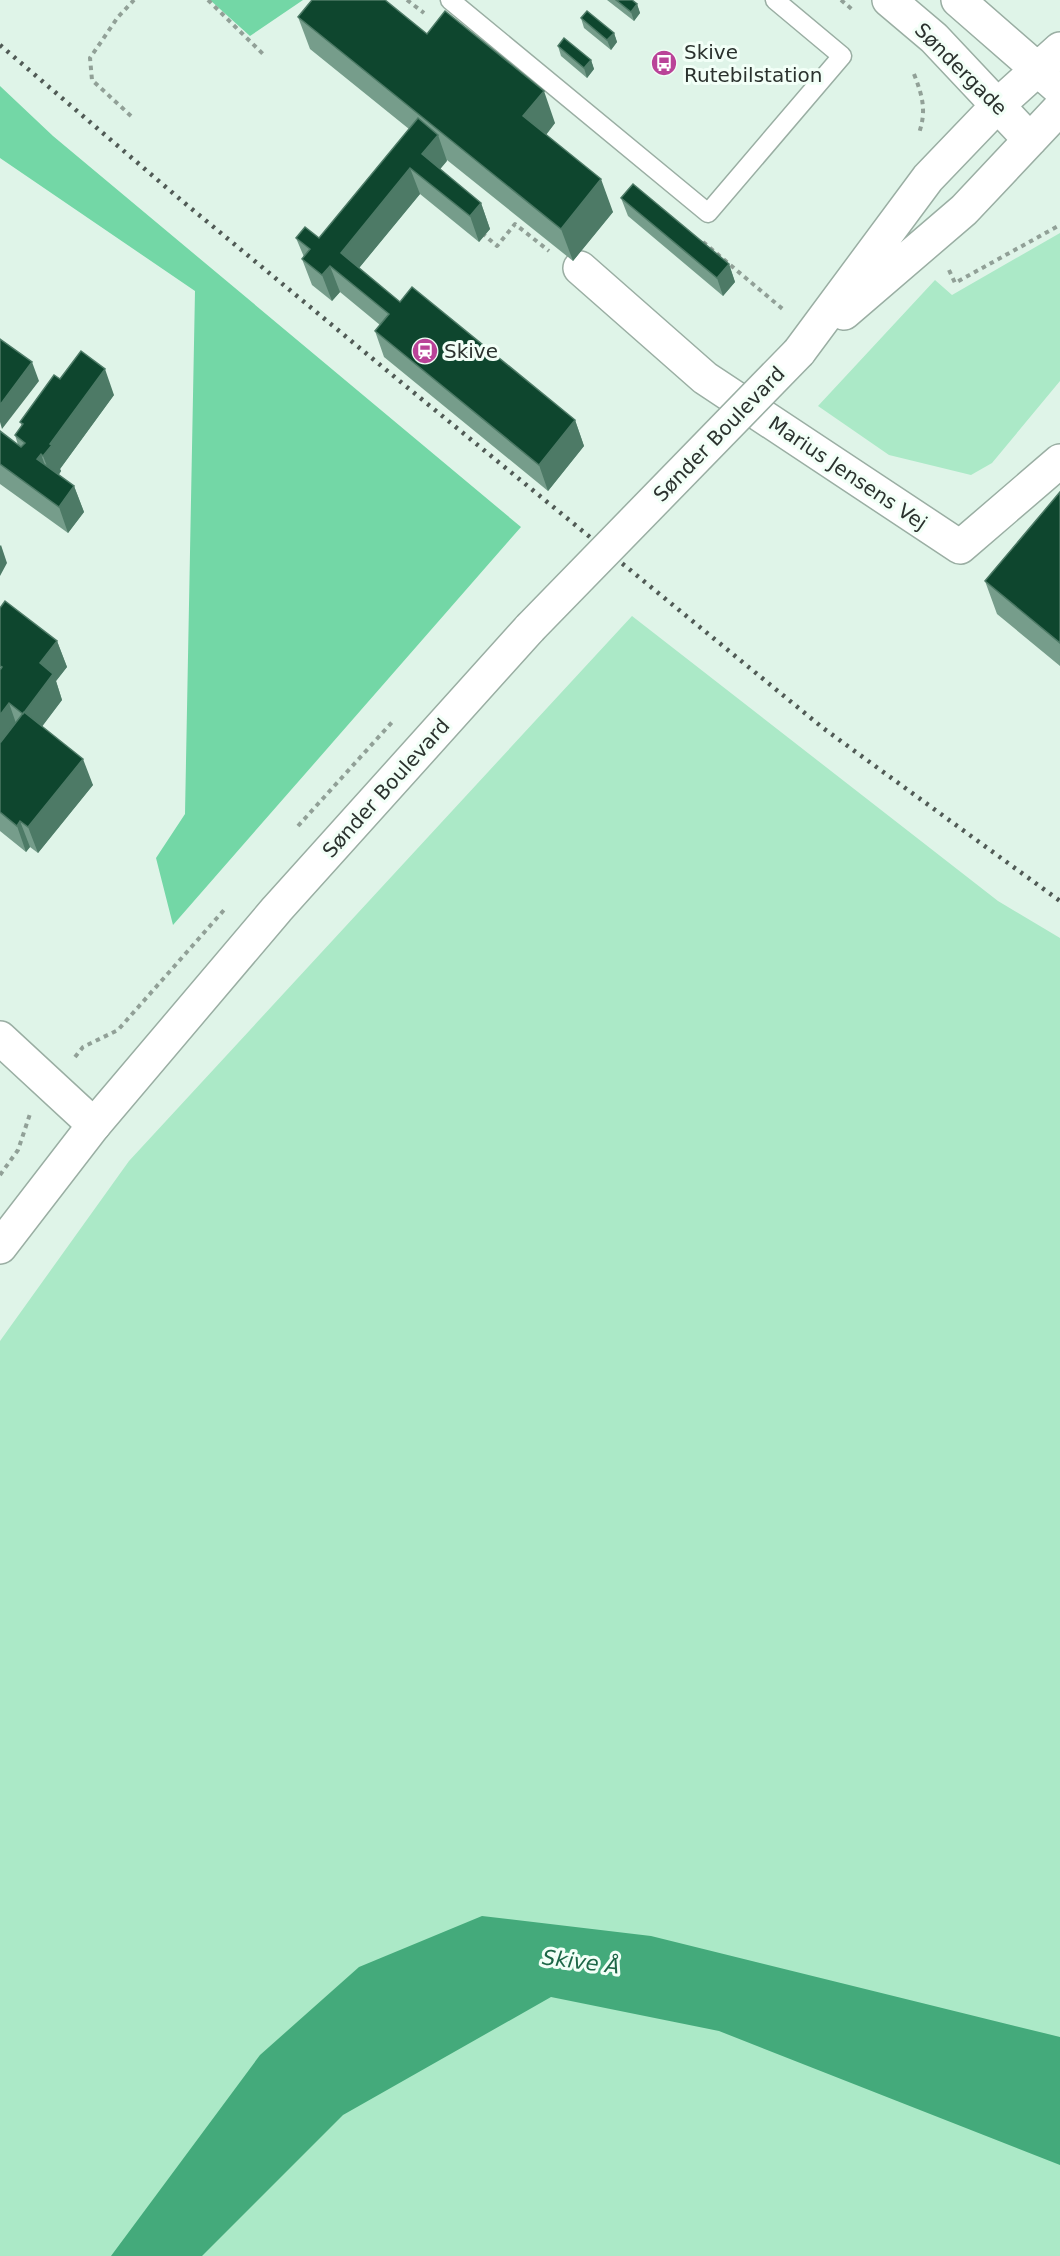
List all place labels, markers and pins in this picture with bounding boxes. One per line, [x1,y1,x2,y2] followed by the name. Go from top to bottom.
[684,40,822,87] place label: Skive Rutebilstation
[649,48,679,78] bus stop icon: Skive Rutebilstation
[410,336,440,366] station icon: Skive
[444,339,498,363] place label: Skive

